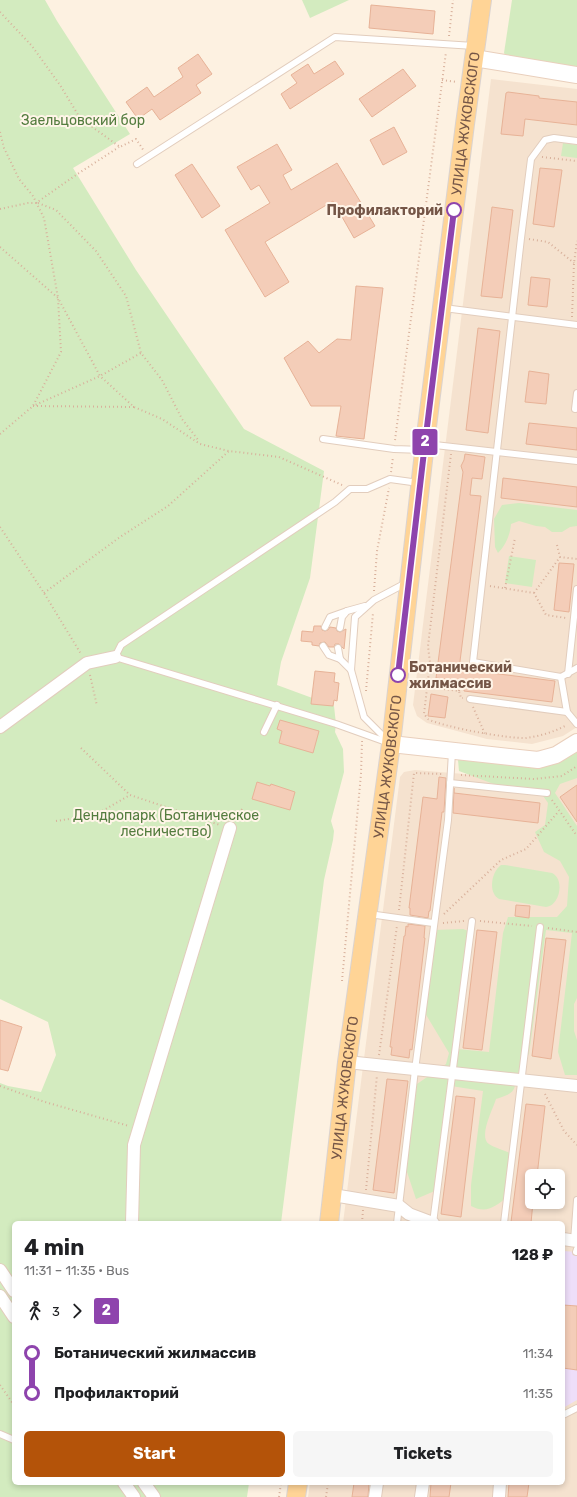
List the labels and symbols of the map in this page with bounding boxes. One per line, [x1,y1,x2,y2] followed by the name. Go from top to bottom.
[448,51,484,196] street label: УЛИЦА ЖУКОВСКОГО
[21,112,145,129] park label: Заельцовский бор
[327,202,443,219] place label: Профилакторий
[446,202,462,218] marker: Профилакторий
[412,429,438,455] line badge: 2
[409,659,512,692] place label: Ботанический жилмассив
[390,667,406,683] marker: Ботанический жилмассив
[370,694,405,840] street label: УЛИЦА ЖУКОВСКОГО
[73,807,259,840] park label: Дендропарк (Ботаническое лесничество)
[328,1015,362,1161] street label: УЛИЦА ЖУКОВСКОГО

